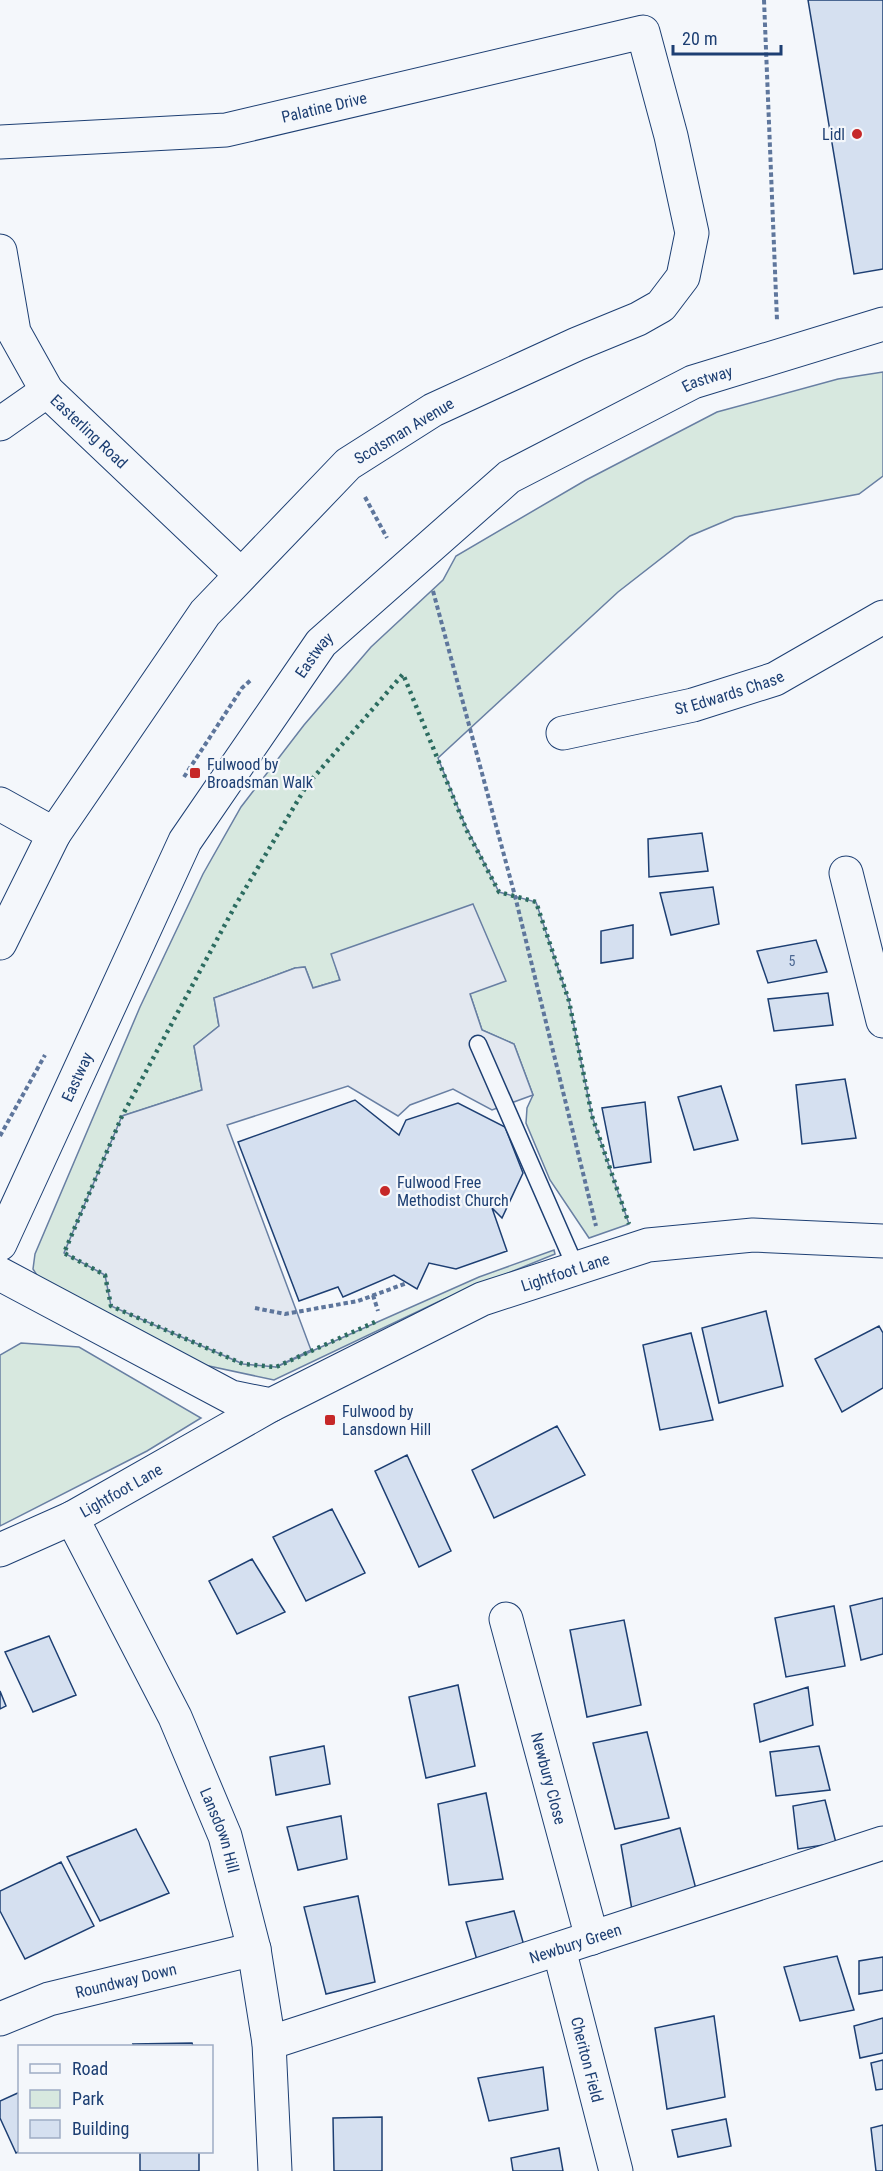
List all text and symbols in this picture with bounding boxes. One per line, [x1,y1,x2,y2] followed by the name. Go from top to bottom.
[673,18,781,56] scale bar
[682,28,717,49] text: 20 m
[279,88,369,126] street label: Palatine Drive
[822,125,845,144] place label: Lidl
[850,127,864,141] marker: Lidl
[678,361,735,396] street label: Eastway
[47,390,132,472] street label: Easterling Road
[351,394,457,468] street label: Scotsman Avenue
[291,627,337,681] street label: Eastway
[673,666,787,718] street label: St Edwards Chase
[207,755,314,792] place label: Fulwood by Broadsman Walk
[188,766,202,780] marker: Fulwood by Broadsman Walk
[789,953,796,969] house number: 5
[57,1049,96,1104] street label: Eastway
[397,1173,509,1210] place label: Fulwood Free Methodist Church
[378,1184,392,1198] marker: Fulwood Free Methodist Church
[519,1249,612,1295] street label: Lightfoot Lane
[342,1402,431,1439] place label: Fulwood by Lansdown Hill
[323,1413,337,1427] marker: Fulwood by Lansdown Hill
[76,1459,165,1521] street label: Lightfoot Lane
[527,1730,570,1826] street label: Newbury Close
[196,1785,243,1875] street label: Lansdown Hill
[527,1919,624,1967] street label: Newbury Green
[73,1959,178,2002] street label: Roundway Down
[567,2015,607,2104] street label: Cheriton Field
[18,2045,213,2153] legend
[72,2058,108,2079] text: Road
[72,2088,104,2109] text: Park
[72,2118,129,2139] text: Building

